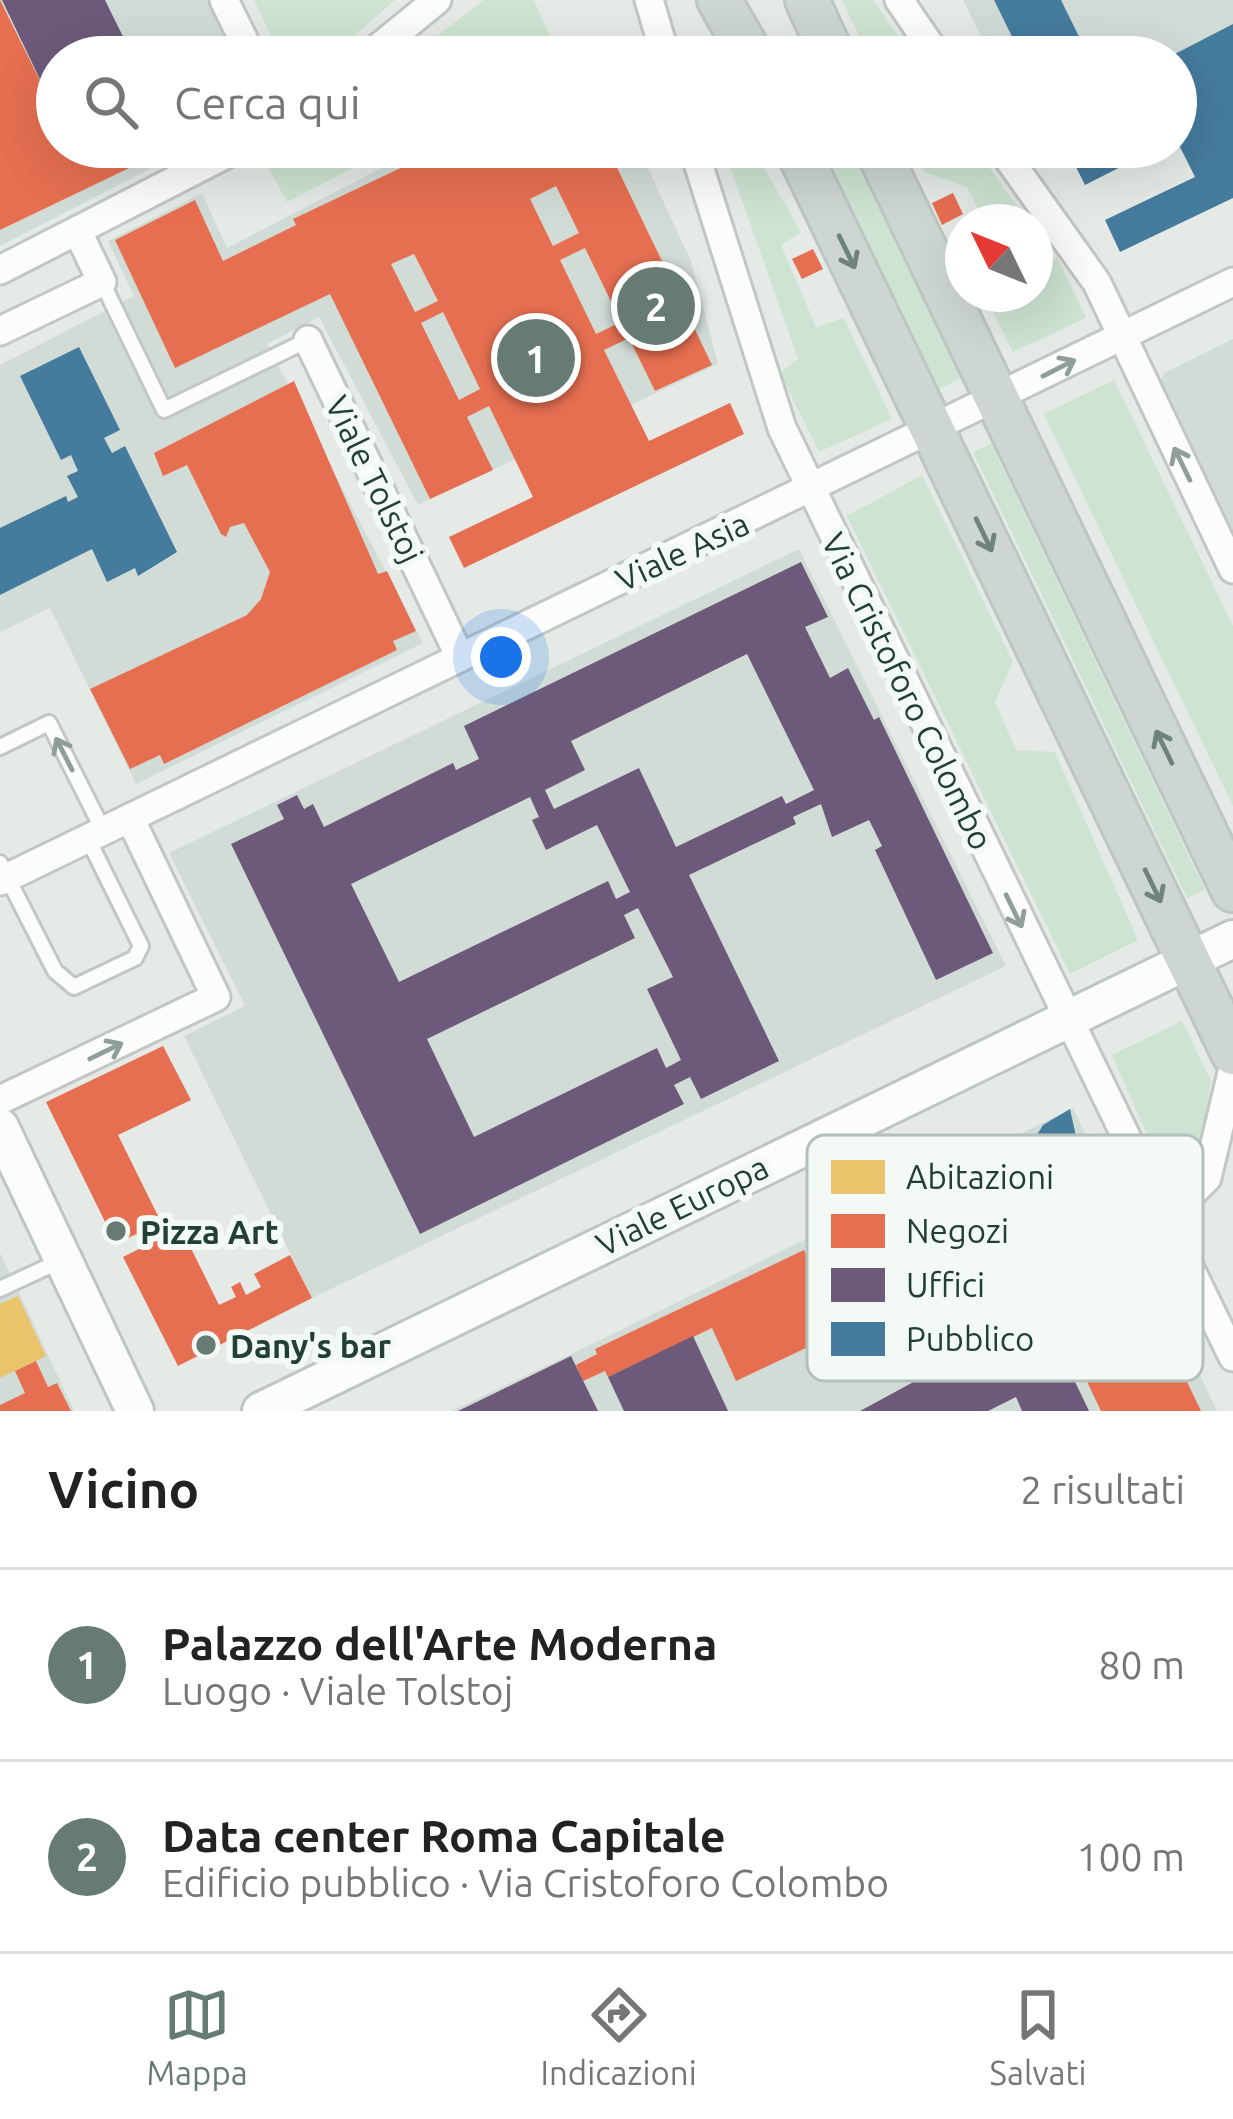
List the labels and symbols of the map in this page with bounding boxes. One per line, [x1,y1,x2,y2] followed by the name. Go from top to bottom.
[945,204,1053,312] north arrow
[837,233,859,269] one-way arrow
[617,261,695,351] pin: 2
[497,313,575,403] pin: 1
[1040,356,1075,379] one-way arrow
[319,390,431,568] street label: Viale Tolstoj
[1170,447,1193,482] one-way arrow
[610,504,754,598] street label: Viale Asia
[974,516,996,552] one-way arrow
[815,527,1001,855] street label: Via Cristoforo Colombo
[471,627,531,687] your location
[1152,729,1174,765] one-way arrow
[52,736,74,772] one-way arrow
[1143,867,1165,903] one-way arrow
[1004,892,1026,928] one-way arrow
[88,1038,123,1061] one-way arrow
[807,1135,1203,1381] legend
[590,1147,774,1263] street label: Viale Europa
[906,1158,1054,1195] text: Abitazioni
[906,1212,1009,1249] text: Negozi
[140,1213,279,1250] place label: Pizza Art
[103,1218,129,1244] marker: Pizza Art
[906,1266,985,1303] text: Uffici
[906,1320,1034,1357] text: Pubblico
[230,1327,392,1364] place label: Dany's bar
[193,1332,219,1358] marker: Dany's bar

